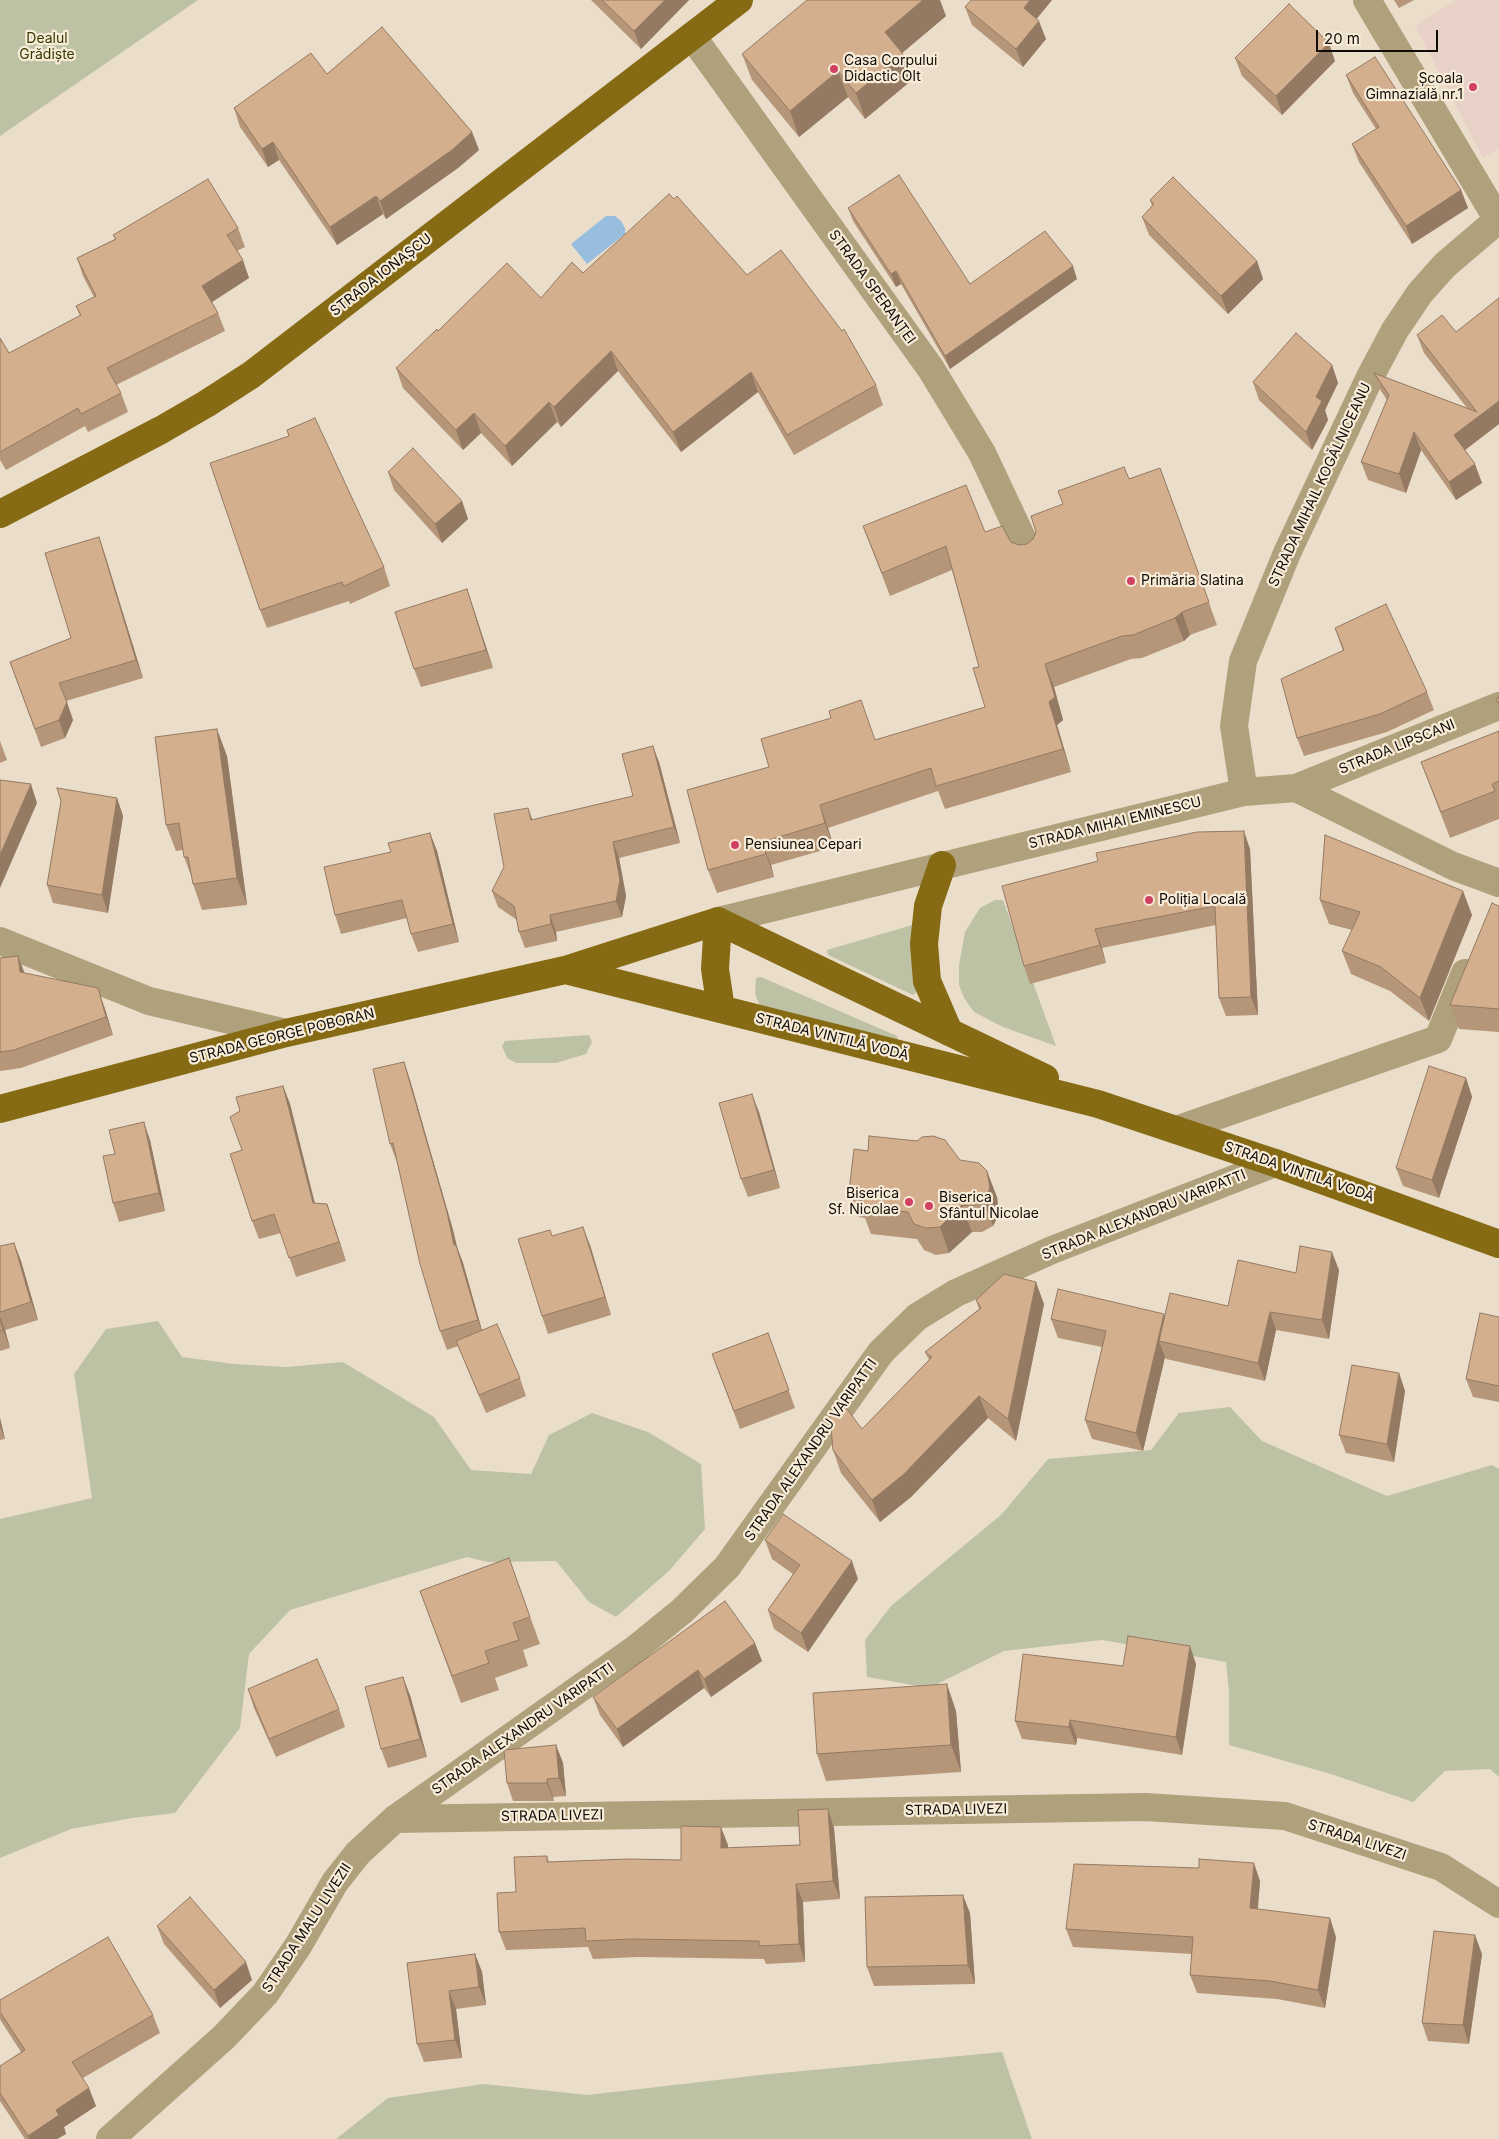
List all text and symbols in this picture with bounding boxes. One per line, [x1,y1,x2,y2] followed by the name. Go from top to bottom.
[1319,20,1442,52] scale bar
[1324,29,1360,48] text: 20 m
[19,31,75,64] park label: Dealul Grădiște
[844,53,937,85] place label: Casa Corpului Didactic Olt
[828,63,840,75] marker: Casa Corpului Didactic Olt
[1365,71,1463,104] place label: Școala Gimnazială nr.1
[1467,81,1479,93] marker: Școala Gimnazială nr.1
[825,227,919,347] street label: STRADA SPERANȚEI
[327,230,435,320] street label: STRADA IONAȘCU
[1265,380,1375,590] street label: STRADA MIHAIL KOGĂLNICEANU
[1141,573,1244,589] place label: Primăria Slatina
[1125,575,1137,587] marker: Primăria Slatina
[1337,716,1457,778] street label: STRADA LIPSCANI
[1027,793,1203,853] street label: STRADA MIHAI EMINESCU
[745,837,862,853] place label: Pensiunea Cepari
[729,839,741,851] marker: Pensiunea Cepari
[1159,892,1246,908] place label: Poliția Locală
[1143,894,1155,906] marker: Poliția Locală
[188,1005,376,1067] street label: STRADA GEORGE POBORAN
[754,1010,910,1064] street label: STRADA VINTILĂ VODĂ
[1222,1138,1376,1206] street label: STRADA VINTILĂ VODĂ
[1040,1166,1248,1264] street label: STRADA ALEXANDRU VARIPATTI
[828,1186,899,1218] place label: Biserica Sf. Nicolae
[939,1190,1039,1222] place label: Biserica Sfântul Nicolae
[903,1196,915,1208] marker: Biserica Sf. Nicolae
[923,1200,935,1212] marker: Biserica Sfântul Nicolae
[741,1356,881,1544] street label: STRADA ALEXANDRU VARIPATTI
[429,1659,617,1799] street label: STRADA ALEXANDRU VARIPATTI
[905,1801,1007,1819] street label: STRADA LIVEZI
[501,1807,603,1825] street label: STRADA LIVEZI
[1306,1816,1408,1864] street label: STRADA LIVEZI
[259,1860,355,1996] street label: STRADA MALU LIVEZII

